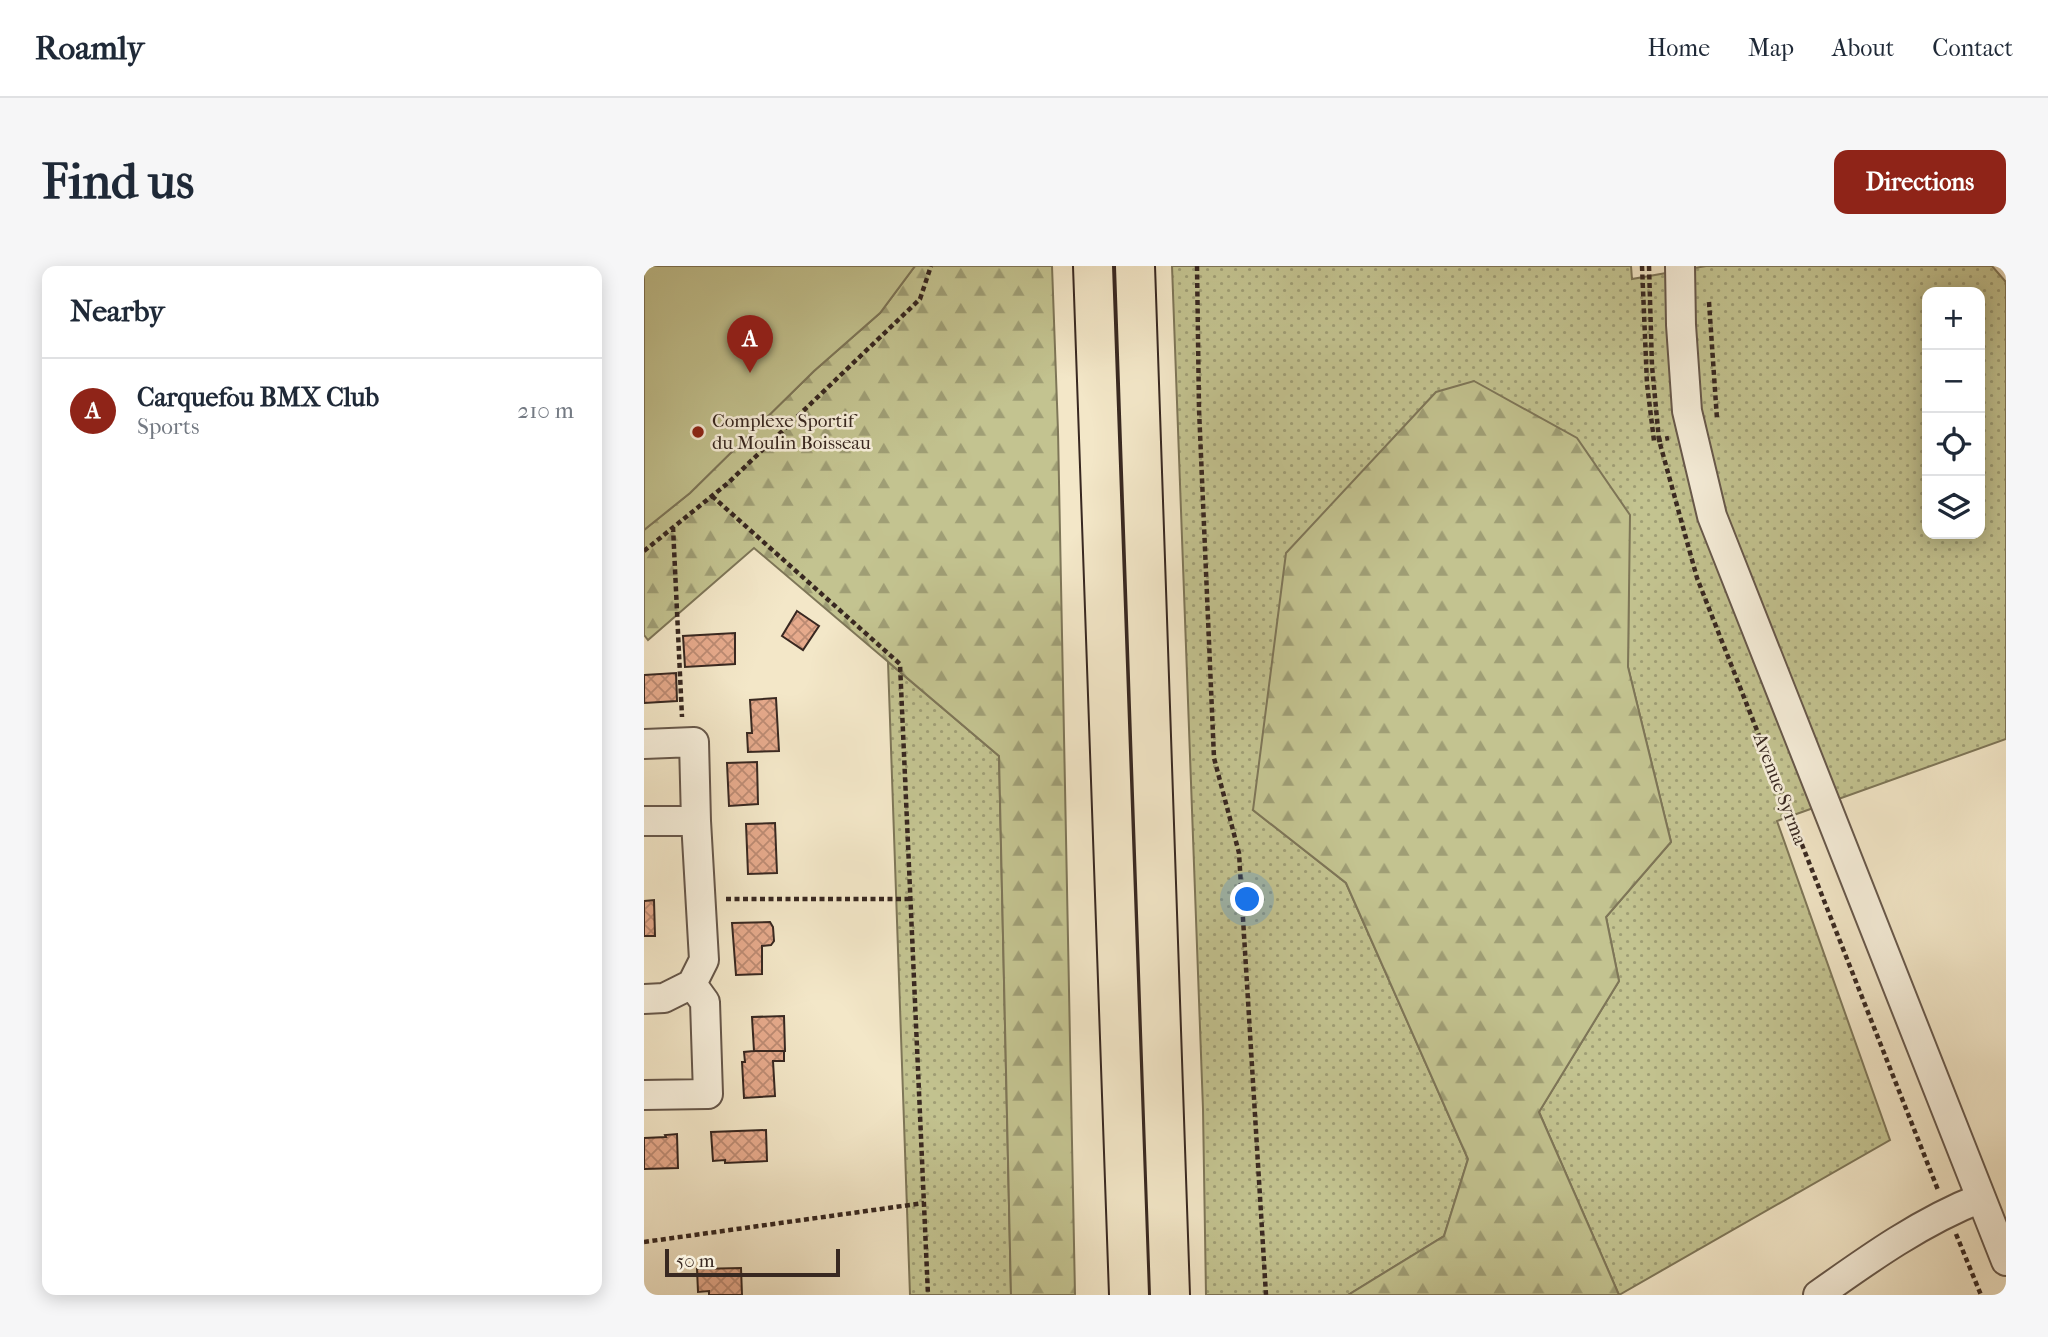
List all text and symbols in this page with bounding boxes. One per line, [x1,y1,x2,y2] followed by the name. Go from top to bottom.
[35,29,144,68] text: Roamly
[1648,34,1710,62] text: Home
[1748,34,1794,62] text: Map
[1832,34,1894,62] text: About
[1932,34,2013,62] text: Contact
[1834,150,2006,214] button: Directions
[42,153,194,211] text: Find us
[1922,287,1985,539] map controls
[1922,287,1985,350] button: +
[70,294,165,329] text: Nearby
[727,315,773,373] pin: A
[1922,350,1985,413] button: −
[137,382,379,413] text: Carquefou BMX Club
[86,397,100,424] text: A
[517,397,574,424] text: 210 m
[712,410,871,454] place label: Complexe Sportif du Moulin Boisseau
[137,413,199,440] text: Sports
[1922,413,1985,476] button: locate
[690,424,706,440] marker: Complexe Sportif du Moulin Boisseau
[1922,476,1985,539] button: layers
[1748,729,1811,848] street label: Avenue Syrma
[1230,882,1264,916] your location
[665,1246,840,1278] scale bar
[676,1250,715,1272] text: 50 m

